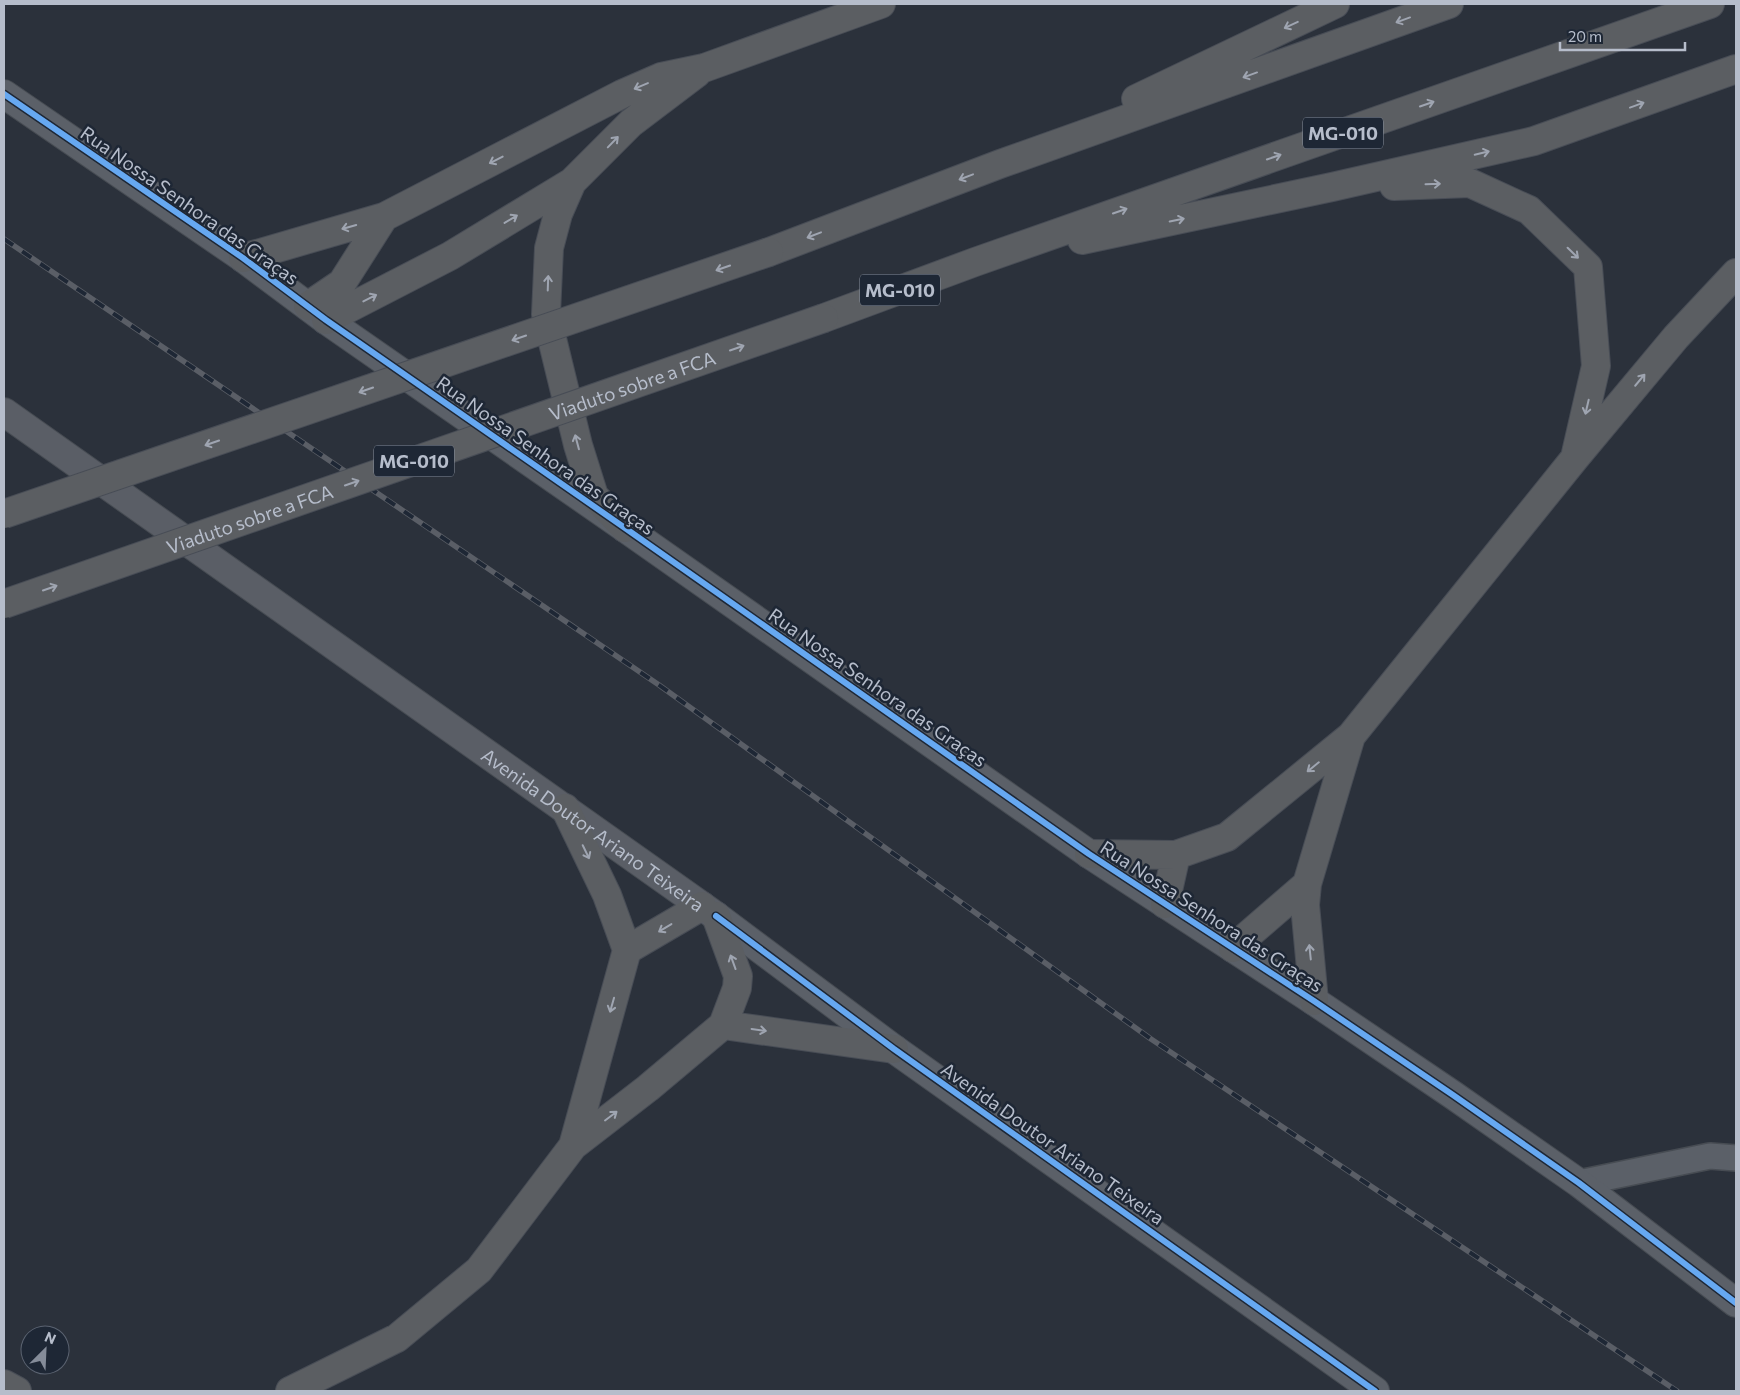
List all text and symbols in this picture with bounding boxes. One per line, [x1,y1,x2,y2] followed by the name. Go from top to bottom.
[1396,16,1412,25] one-way arrow
[1560,20,1685,52] scale bar
[1284,21,1299,30] one-way arrow
[1568,27,1602,45] text: 20 m
[1243,71,1258,80] one-way arrow
[634,81,649,91] one-way arrow
[1419,98,1435,108] one-way arrow
[1629,100,1644,109] one-way arrow
[1303,118,1383,148] road number: MG-010
[77,121,303,289] street label: Rua Nossa Senhora das Graças
[607,135,619,148] one-way arrow
[1474,148,1490,157] one-way arrow
[1265,152,1281,162] one-way arrow
[489,156,504,165] one-way arrow
[958,173,974,182] one-way arrow
[1425,180,1441,189] one-way arrow
[1112,206,1128,216] one-way arrow
[504,213,518,223] one-way arrow
[1169,215,1185,224] one-way arrow
[341,223,357,233] one-way arrow
[807,231,822,240] one-way arrow
[1567,246,1579,259] one-way arrow
[716,264,731,273] one-way arrow
[860,274,940,306] road number: MG-010
[543,275,552,291] one-way arrow
[362,293,377,303] one-way arrow
[512,334,528,343] one-way arrow
[728,343,744,352] one-way arrow
[546,345,718,425] street label: Viaduto sobre a FCA
[433,371,659,539] street label: Rua Nossa Senhora das Graças
[1634,374,1645,387] one-way arrow
[358,386,374,395] one-way arrow
[1582,399,1591,415] one-way arrow
[572,434,581,450] one-way arrow
[205,439,220,448] one-way arrow
[374,446,454,476] road number: MG-010
[344,478,359,487] one-way arrow
[163,479,336,558] street label: Viaduto sobre a FCA
[42,583,57,592] one-way arrow
[765,603,991,771] street label: Rua Nossa Senhora das Graças
[478,742,709,916] street label: Avenida Doutor Ariano Teixeira
[1307,762,1320,773] one-way arrow
[1096,835,1328,997] street label: Rua Nossa Senhora das Graças
[582,844,592,859] one-way arrow
[658,924,672,934] one-way arrow
[1305,945,1314,961] one-way arrow
[728,955,737,970] one-way arrow
[606,996,616,1012] one-way arrow
[750,1025,766,1035] one-way arrow
[937,1057,1169,1229] street label: Avenida Doutor Ariano Teixeira
[605,1111,618,1122] one-way arrow
[20,1325,70,1375] north arrow
[42,1328,59,1348] text: N

